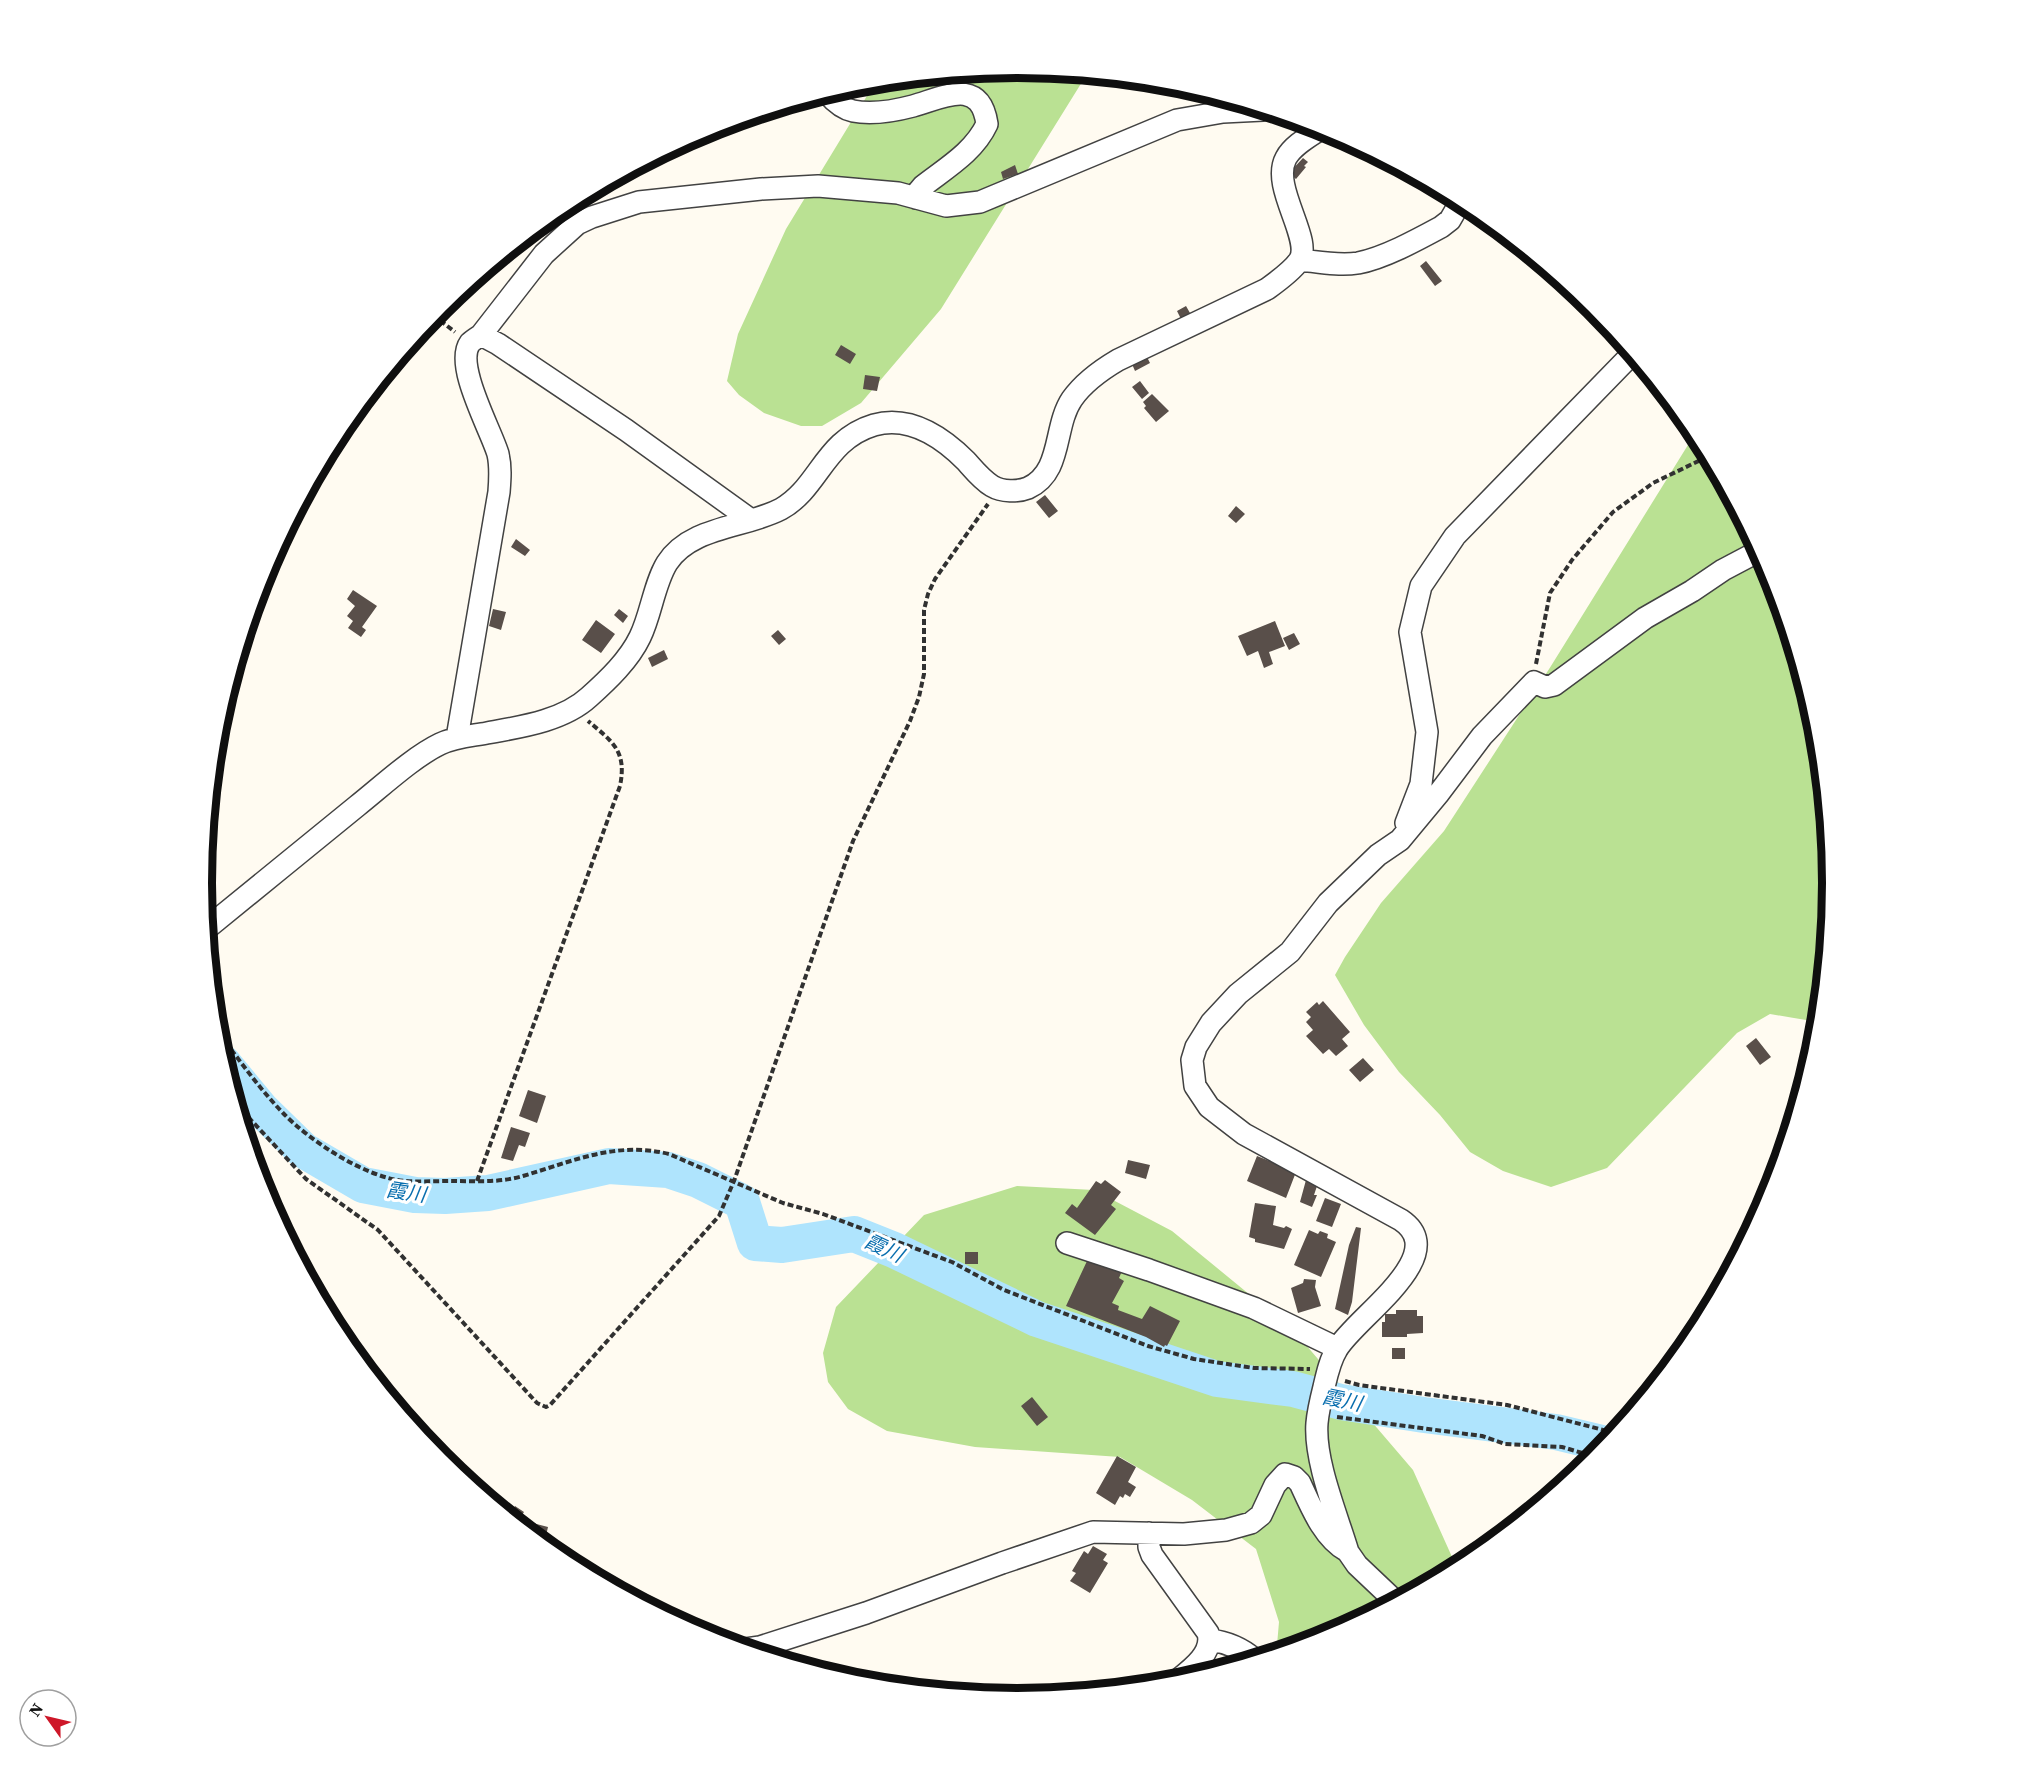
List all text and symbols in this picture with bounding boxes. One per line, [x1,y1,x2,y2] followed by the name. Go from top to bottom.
[384,1175,430,1209] water label: 霞川
[860,1227,910,1270] water label: 霞川
[1320,1382,1366,1418] water label: 霞川
[18,1688,78,1748] north arrow
[23,1698,48,1721] text: N

